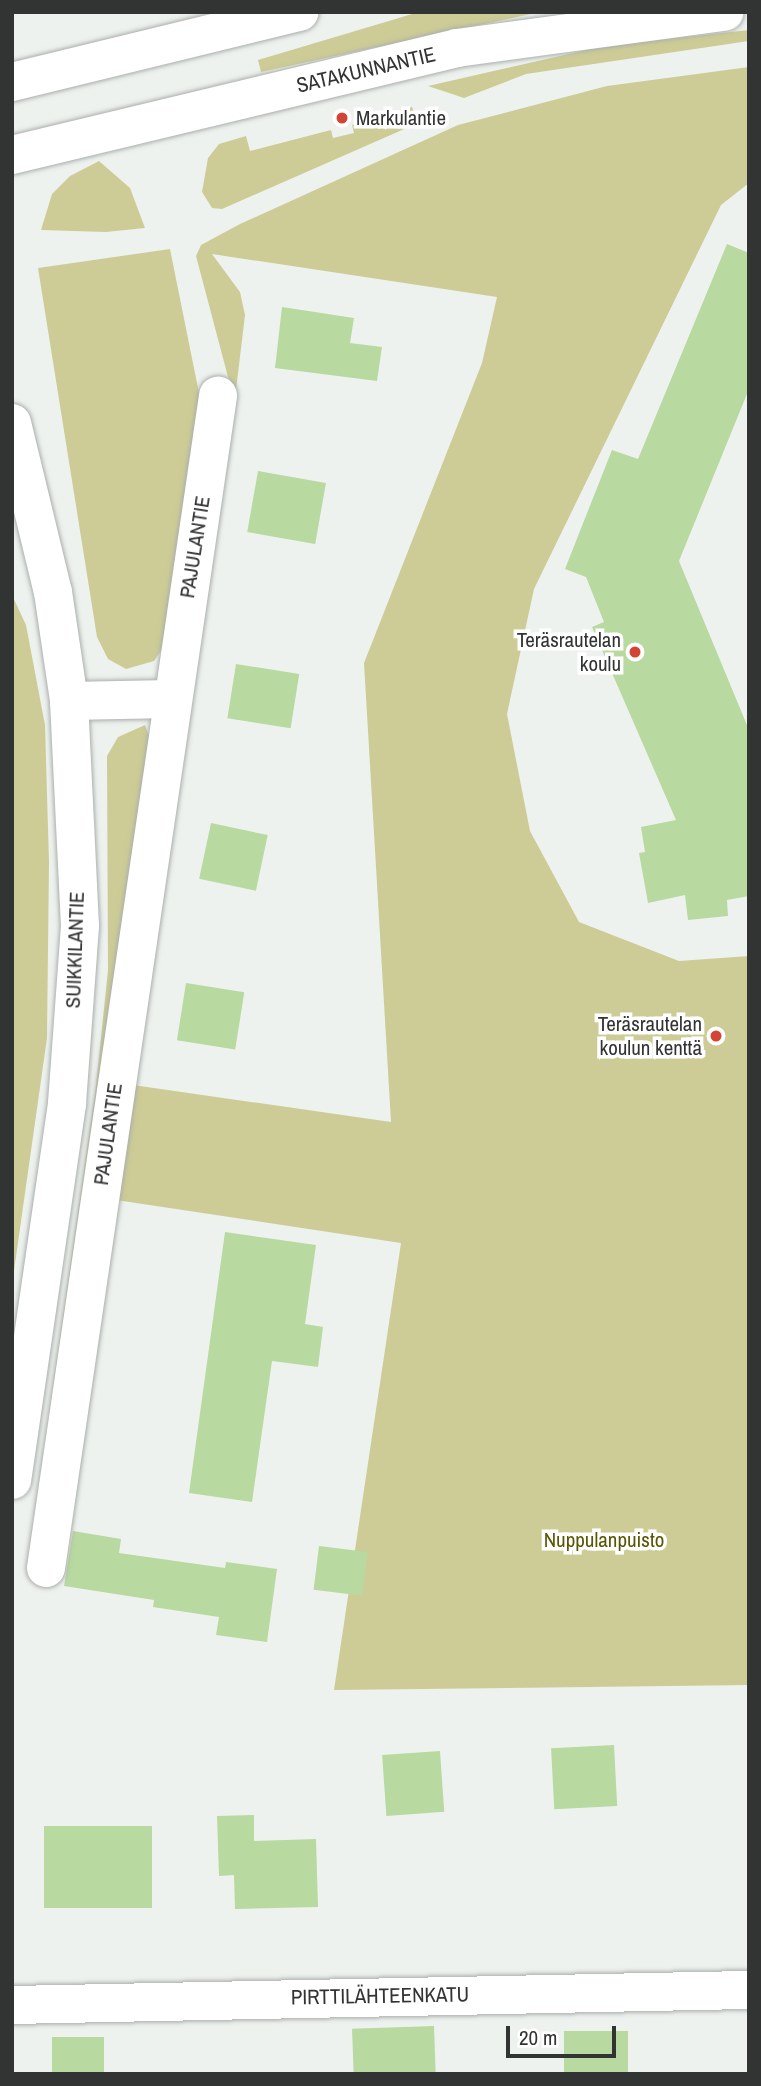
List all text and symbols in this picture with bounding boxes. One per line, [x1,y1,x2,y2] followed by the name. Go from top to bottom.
[294,42,438,98] street label: SATAKUNNANTIE
[356,105,446,131] place label: Markulantie
[334,110,350,126] marker: Markulantie
[174,494,216,600] street label: PAJULANTIE
[517,627,621,677] place label: Teräsrautelan koulu
[627,644,643,660] marker: Teräsrautelan koulu
[60,891,90,1009] street label: SUIKKILANTIE
[598,1011,702,1061] place label: Teräsrautelan koulun kenttä
[708,1028,724,1044] marker: Teräsrautelan koulun kenttä
[88,1081,128,1187] street label: PAJULANTIE
[544,1527,664,1553] park label: Nuppulanpuisto
[291,1982,469,2010] street label: PIRTTILÄHTEENKATU
[509,2012,619,2056] scale bar
[519,2023,557,2052] text: 20 m

